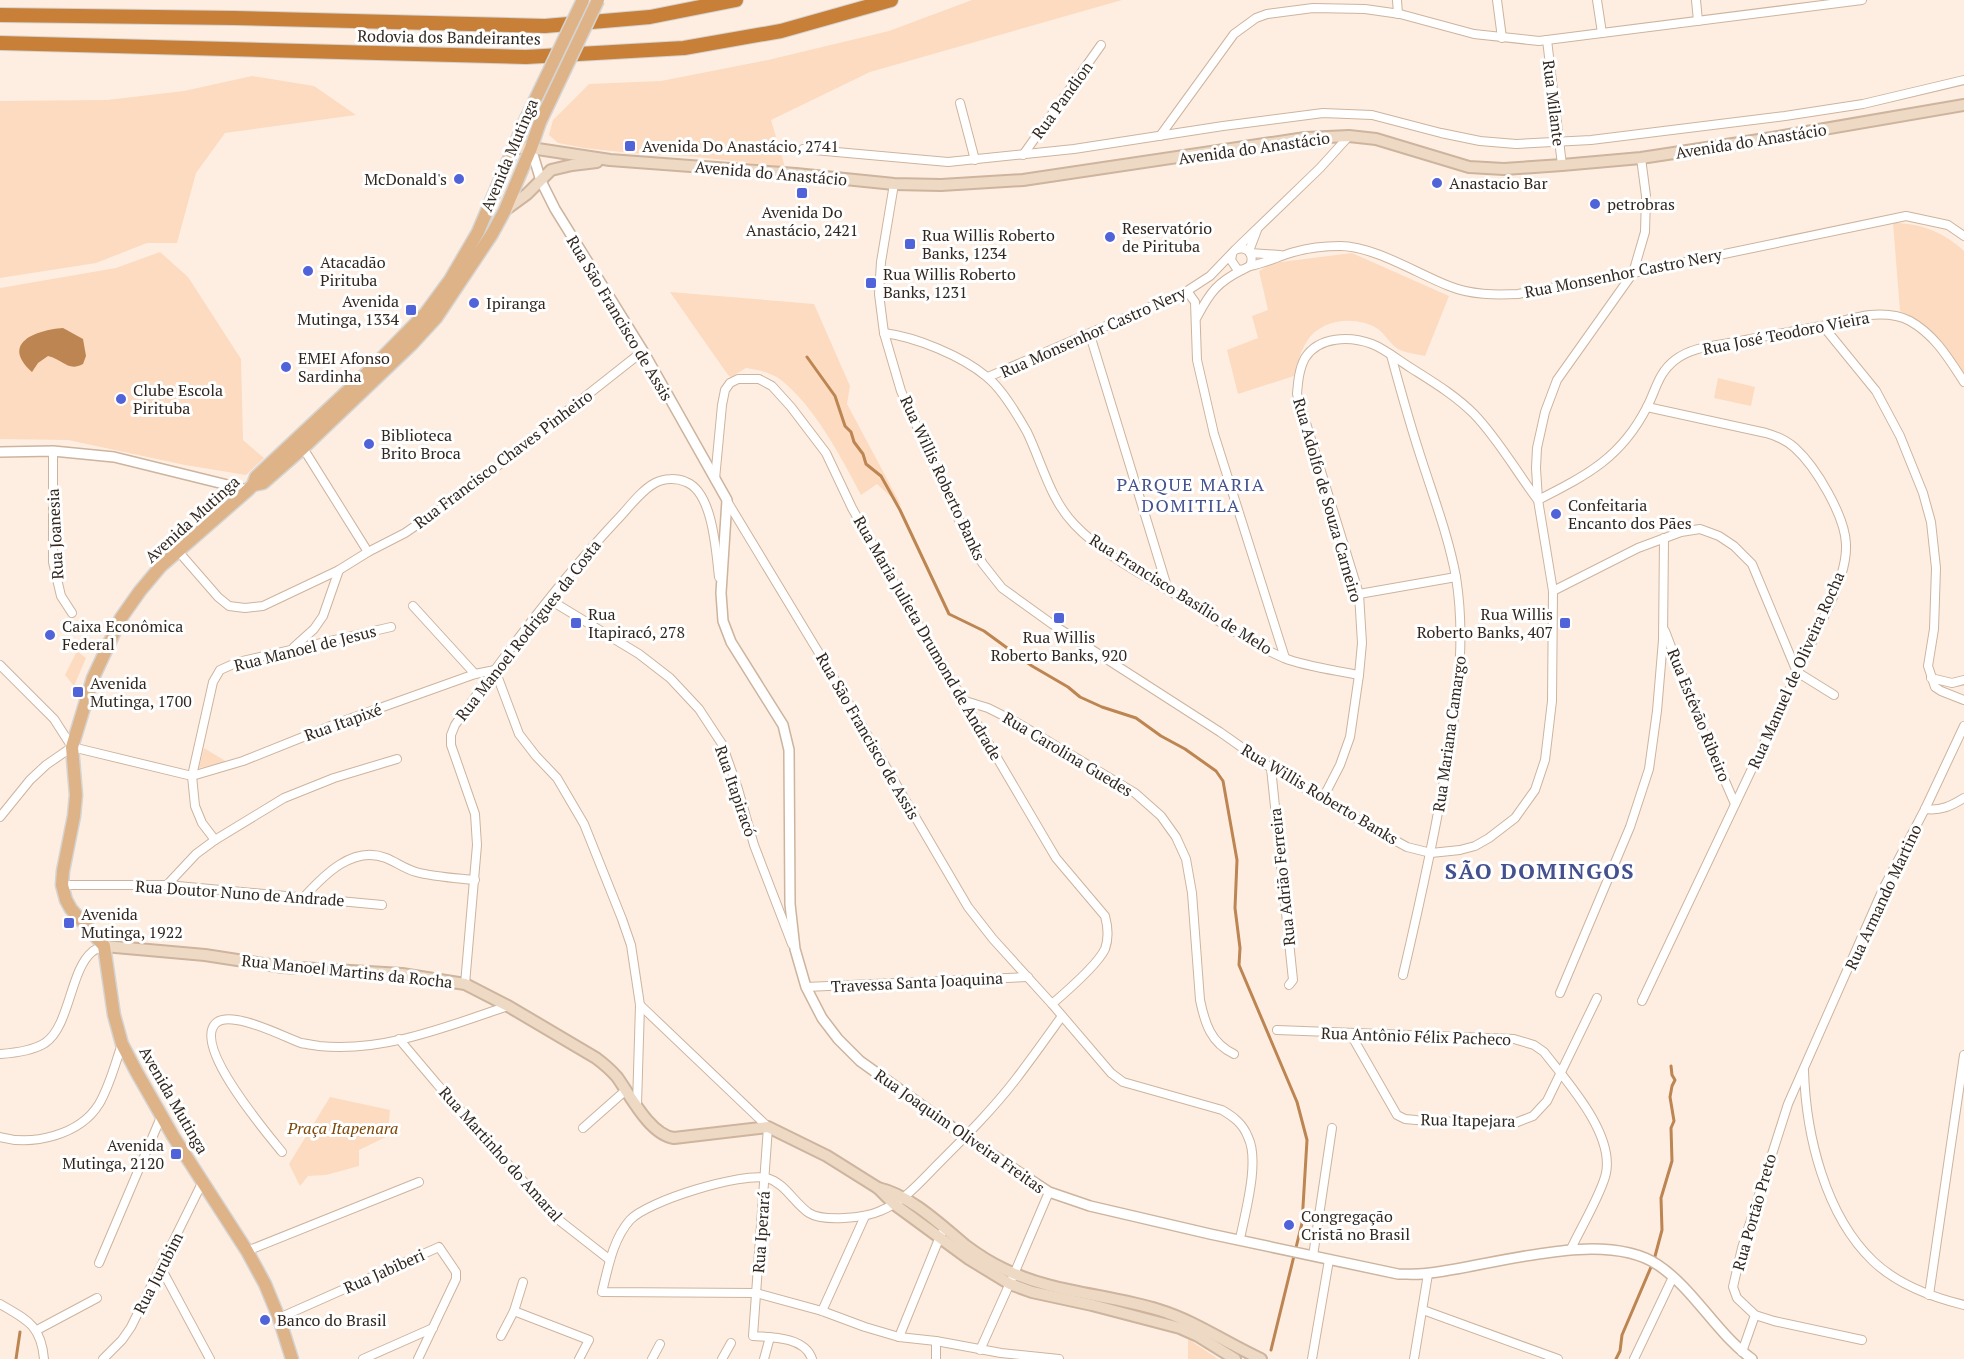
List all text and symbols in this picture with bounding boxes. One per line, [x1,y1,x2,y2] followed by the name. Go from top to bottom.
[357,24,541,50] street label: Rodovia dos Bandeirantes
[1027,57,1098,143] street label: Rua Pandion
[1538,59,1570,147] street label: Rua Milante
[475,95,543,215] street label: Avenida Mutinga
[1674,118,1828,164] street label: Avenida do Anastácio
[1177,126,1331,170] street label: Avenida do Anastácio
[642,135,839,157] place label: Avenida Do Anastácio, 2741
[623,139,637,153] marker: Avenida Do Anastácio, 2741
[694,155,848,191] street label: Avenida do Anastácio
[364,168,447,190] place label: McDonald's
[452,172,466,186] marker: McDonald's
[1449,172,1548,194] place label: Anastacio Bar
[1430,176,1444,190] marker: Anastacio Bar
[795,186,809,200] marker: Avenida Do Anastácio, 2421
[1607,193,1675,215] place label: petrobras
[1588,197,1602,211] marker: petrobras
[746,201,858,241] place label: Avenida Do Anastácio, 2421
[1122,217,1212,257] place label: Reservatório de Pirituba
[922,224,1055,264] place label: Rua Willis Roberto Banks, 1234
[1103,230,1117,244] marker: Reservatório de Pirituba
[562,231,678,405] street label: Rua São Francisco de Assis
[903,237,917,251] marker: Rua Willis Roberto Banks, 1234
[1522,243,1725,303] street label: Rua Monsenhor Castro Nery
[320,251,386,291] place label: Atacadão Pirituba
[883,263,1016,303] place label: Rua Willis Roberto Banks, 1231
[301,264,315,278] marker: Atacadão Pirituba
[864,276,878,290] marker: Rua Willis Roberto Banks, 1231
[997,281,1190,383] street label: Rua Monsenhor Castro Nery
[297,290,399,330] place label: Avenida Mutinga, 1334
[486,292,546,314] place label: Ipiranga
[467,296,481,310] marker: Ipiranga
[404,303,418,317] marker: Avenida Mutinga, 1334
[1701,306,1871,360] street label: Rua José Teodoro Vieira
[298,347,390,387] place label: EMEI Afonso Sardinha
[279,360,293,374] marker: EMEI Afonso Sardinha
[133,379,223,419] place label: Clube Escola Pirituba
[409,384,597,534] street label: Rua Francisco Chaves Pinheiro
[114,392,128,406] marker: Clube Escola Pirituba
[895,392,991,564] street label: Rua Willis Roberto Banks
[1288,395,1368,605] street label: Rua Adolfo de Souza Carneiro
[381,424,461,464] place label: Biblioteca Brito Broca
[362,437,376,451] marker: Biblioteca Brito Broca
[140,470,244,568] street label: Avenida Mutinga
[1117,472,1265,517] district label: PARQUE MARIA DOMITILA
[42,488,68,580] street label: Rua Joanesia
[1568,494,1692,534] place label: Confeitaria Encanto dos Pães
[1549,507,1563,521] marker: Confeitaria Encanto dos Pães
[849,512,1007,764] street label: Rua Maria Julieta Drumond de Andrade
[1086,529,1277,659] street label: Rua Francisco Basílio de Melo
[450,535,606,725] street label: Rua Manoel Rodrigues da Costa
[1743,568,1849,772] street label: Rua Manuel de Oliveira Rocha
[588,603,685,643] place label: Rua Itapiracó, 278
[1417,603,1553,643] place label: Rua Willis Roberto Banks, 407
[1052,611,1066,625] marker: Rua Willis Roberto Banks, 920
[62,615,183,655] place label: Caixa Econômica Federal
[569,616,583,630] marker: Rua Itapiracó, 278
[1558,616,1572,630] marker: Rua Willis Roberto Banks, 407
[232,620,378,676] street label: Rua Manoel de Jesus
[991,626,1127,666] place label: Rua Willis Roberto Banks, 920
[43,628,57,642] marker: Caixa Econômica Federal
[1662,645,1736,785] street label: Rua Estêvão Ribeiro
[811,649,925,824] street label: Rua São Francisco de Assis
[1427,654,1471,814] street label: Rua Mariana Camargo
[90,672,192,712] place label: Avenida Mutinga, 1700
[71,685,85,699] marker: Avenida Mutinga, 1700
[301,698,385,746] street label: Rua Itapixé
[999,706,1137,802] street label: Rua Carolina Guedes
[1237,738,1403,850] street label: Rua Willis Roberto Banks
[710,742,762,840] street label: Rua Itapiracó
[1264,807,1300,947] street label: Rua Adrião Ferreira
[1840,820,1926,973] street label: Rua Armando Martino
[1445,856,1635,885] district label: SÃO DOMINGOS
[135,875,345,911] street label: Rua Doutor Nuno de Andrade
[81,903,183,943] place label: Avenida Mutinga, 1922
[62,916,76,930] marker: Avenida Mutinga, 1922
[240,949,454,993] street label: Rua Manoel Martins da Rocha
[830,967,1004,997] street label: Travessa Santa Joaquina
[1320,1022,1512,1050] street label: Rua Antônio Félix Pacheco
[134,1042,214,1158] street label: Avenida Mutinga
[870,1064,1050,1198] street label: Rua Joaquim Oliveira Freitas
[434,1082,568,1227] street label: Rua Martinho do Amaral
[1420,1108,1516,1132] street label: Rua Itapejara
[287,1117,398,1139] park label: Praça Itapenara
[62,1134,164,1174] place label: Avenida Mutinga, 2120
[169,1147,183,1161] marker: Avenida Mutinga, 2120
[1727,1151,1781,1273] street label: Rua Portão Preto
[747,1190,775,1274] street label: Rua Iperará
[1301,1205,1410,1245] place label: Congregação Cristã no Brasil
[1282,1218,1296,1232] marker: Congregação Cristã no Brasil
[128,1228,188,1317] street label: Rua Jurubim
[340,1243,428,1299] street label: Rua Jabiberi
[277,1309,387,1331] place label: Banco do Brasil
[258,1313,272,1327] marker: Banco do Brasil

